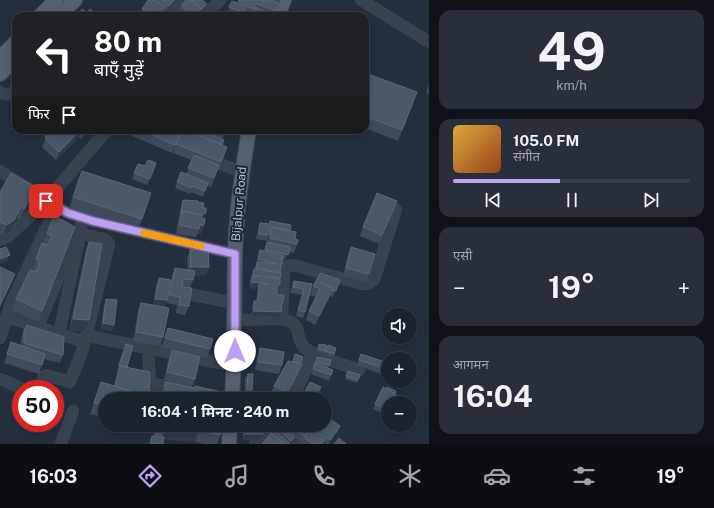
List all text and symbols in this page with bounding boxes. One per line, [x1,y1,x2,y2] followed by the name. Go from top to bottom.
[537,21,606,82] text: 49
[94,25,162,58] text: 80 m
[28,28,80,80] icon: left
[94,59,144,80] text: बाएँ मुड़ें
[556,78,587,93] text: km/h
[58,104,80,126] icon: arrive
[28,105,50,122] text: फिर
[513,132,579,149] text: 105.0 FM
[513,149,540,164] text: संगीत
[229,166,249,242] street label: Bijalpur Road
[29,184,63,218] pin
[482,189,504,211] icon: previous
[561,189,583,211] icon: pause
[640,189,662,211] icon: next
[35,190,57,212] icon: arrive
[453,248,472,263] text: एसी
[548,269,595,305] text: 19°
[453,275,465,301] text: −
[678,275,690,301] text: +
[381,308,417,432] map controls
[381,308,417,344] button: sound
[214,330,256,372] position arrow
[381,352,417,388] button: +
[453,357,489,372] text: आगमन
[453,378,533,414] text: 16:04
[12,380,64,432] speed limit sign: 50
[381,396,417,432] button: −
[141,403,289,420] text: 16:04 · 1 मिनट · 240 m
[136,462,164,490] icon: directions
[223,462,251,490] icon: music
[310,462,338,490] icon: phone
[396,462,424,490] icon: climate
[483,462,511,490] icon: car
[570,462,598,490] icon: filters
[29,466,77,487] text: 16:03
[656,466,685,487] text: 19°

